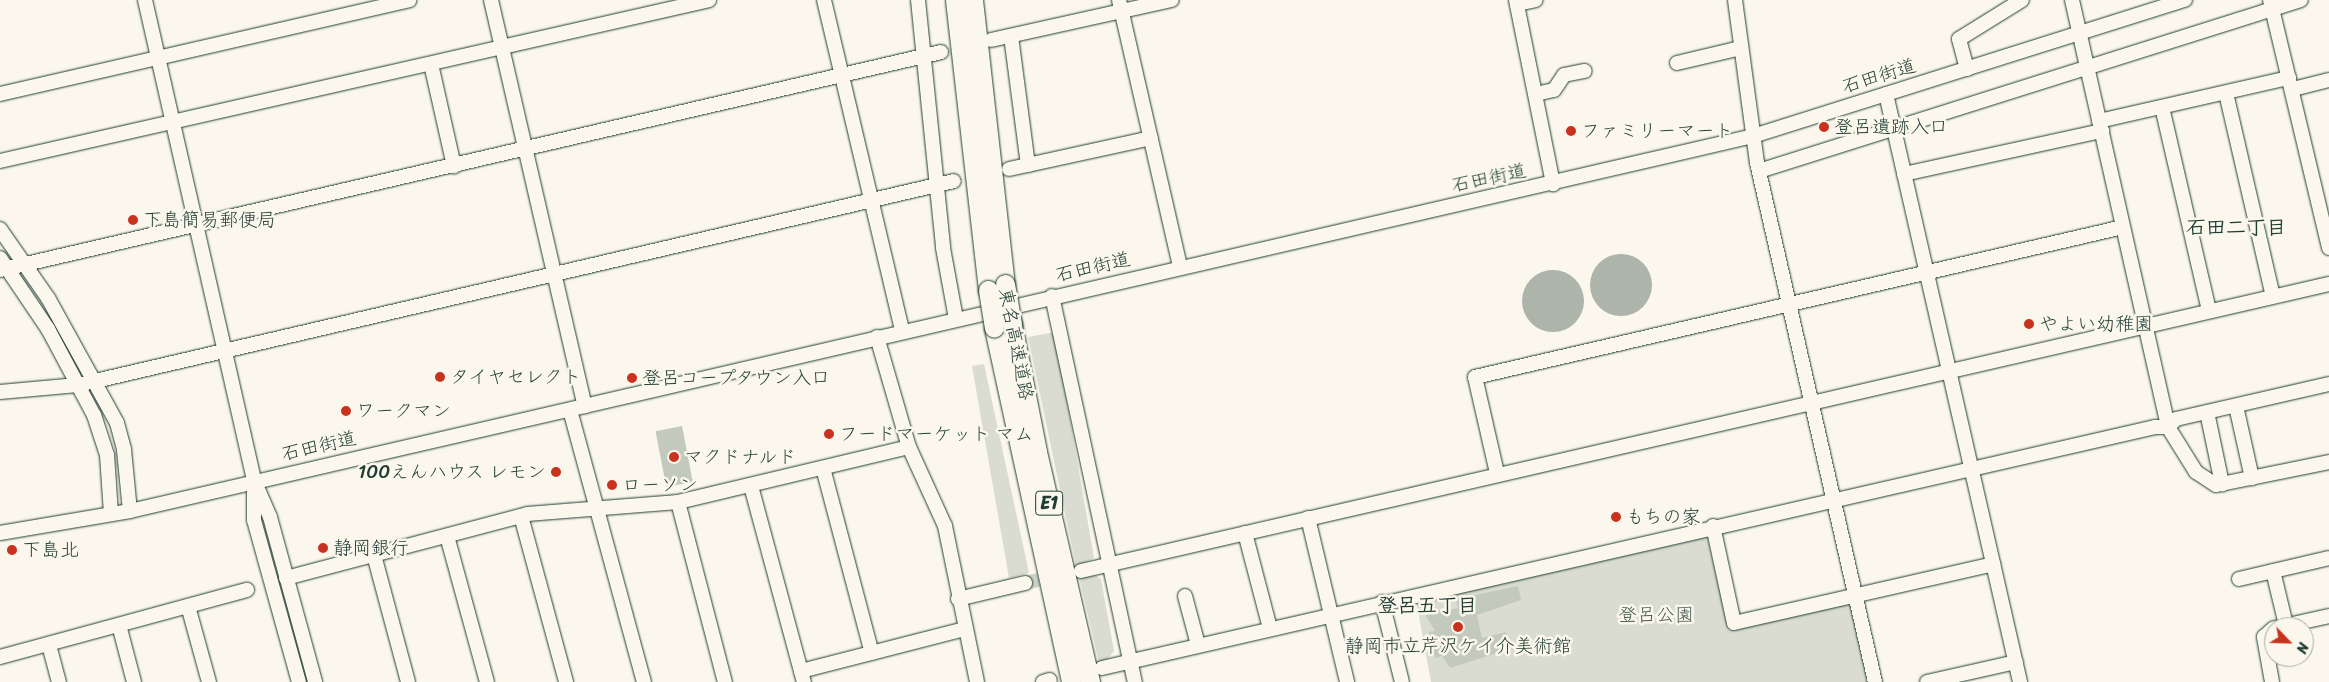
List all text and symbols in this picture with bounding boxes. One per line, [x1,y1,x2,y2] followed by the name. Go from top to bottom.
[1839,54,1919,98] street label: 石田街道
[1834,116,1948,138] place label: 登呂遺跡入口
[1581,120,1733,142] place label: ファミリーマート
[1818,121,1830,133] marker: 登呂遺跡入口
[1565,125,1577,137] marker: ファミリーマート
[1449,159,1529,197] street label: 石田街道
[143,209,276,231] place label: 下島簡易郵便局
[127,214,139,226] marker: 下島簡易郵便局
[2186,215,2286,239] district label: 石田二丁目
[1053,247,1133,287] street label: 石田街道
[994,286,1038,402] street label: 東名高速道路
[2039,313,2153,335] place label: やよい幼稚園
[2023,318,2035,330] marker: やよい幼稚園
[450,366,583,388] place label: タイヤセレクト
[642,367,832,389] place label: 登呂コープタウン入口
[434,371,446,383] marker: タイヤセレクト
[626,372,638,384] marker: 登呂コープタウン入口
[356,400,451,422] place label: ワークマン
[340,405,352,417] marker: ワークマン
[839,423,1034,445] place label: フードマーケット マム
[279,426,359,466] street label: 石田街道
[823,428,835,440] marker: フードマーケット マム
[684,446,798,468] place label: マクドナルド
[668,451,680,463] marker: マクドナルド
[357,461,546,483] place label: 100えんハウス レモン
[550,466,562,478] marker: 100えんハウス レモン
[622,474,698,496] place label: ローソン
[606,479,618,491] marker: ローソン
[1034,488,1064,518] road number: E1
[1626,506,1702,528] place label: もちの家
[1610,511,1622,523] marker: もちの家
[333,537,409,559] place label: 静岡銀行
[22,539,79,561] place label: 下島北
[317,542,329,554] marker: 静岡銀行
[6,544,18,556] marker: 下島北
[1377,593,1477,617] district label: 登呂五丁目
[1618,604,1694,626] park label: 登呂公園
[2264,617,2314,667] north arrow
[1452,621,1464,633] marker: 静岡市立芹沢ケイ介美術館
[1344,635,1572,657] place label: 静岡市立芹沢ケイ介美術館
[2289,638,2316,657] text: N

